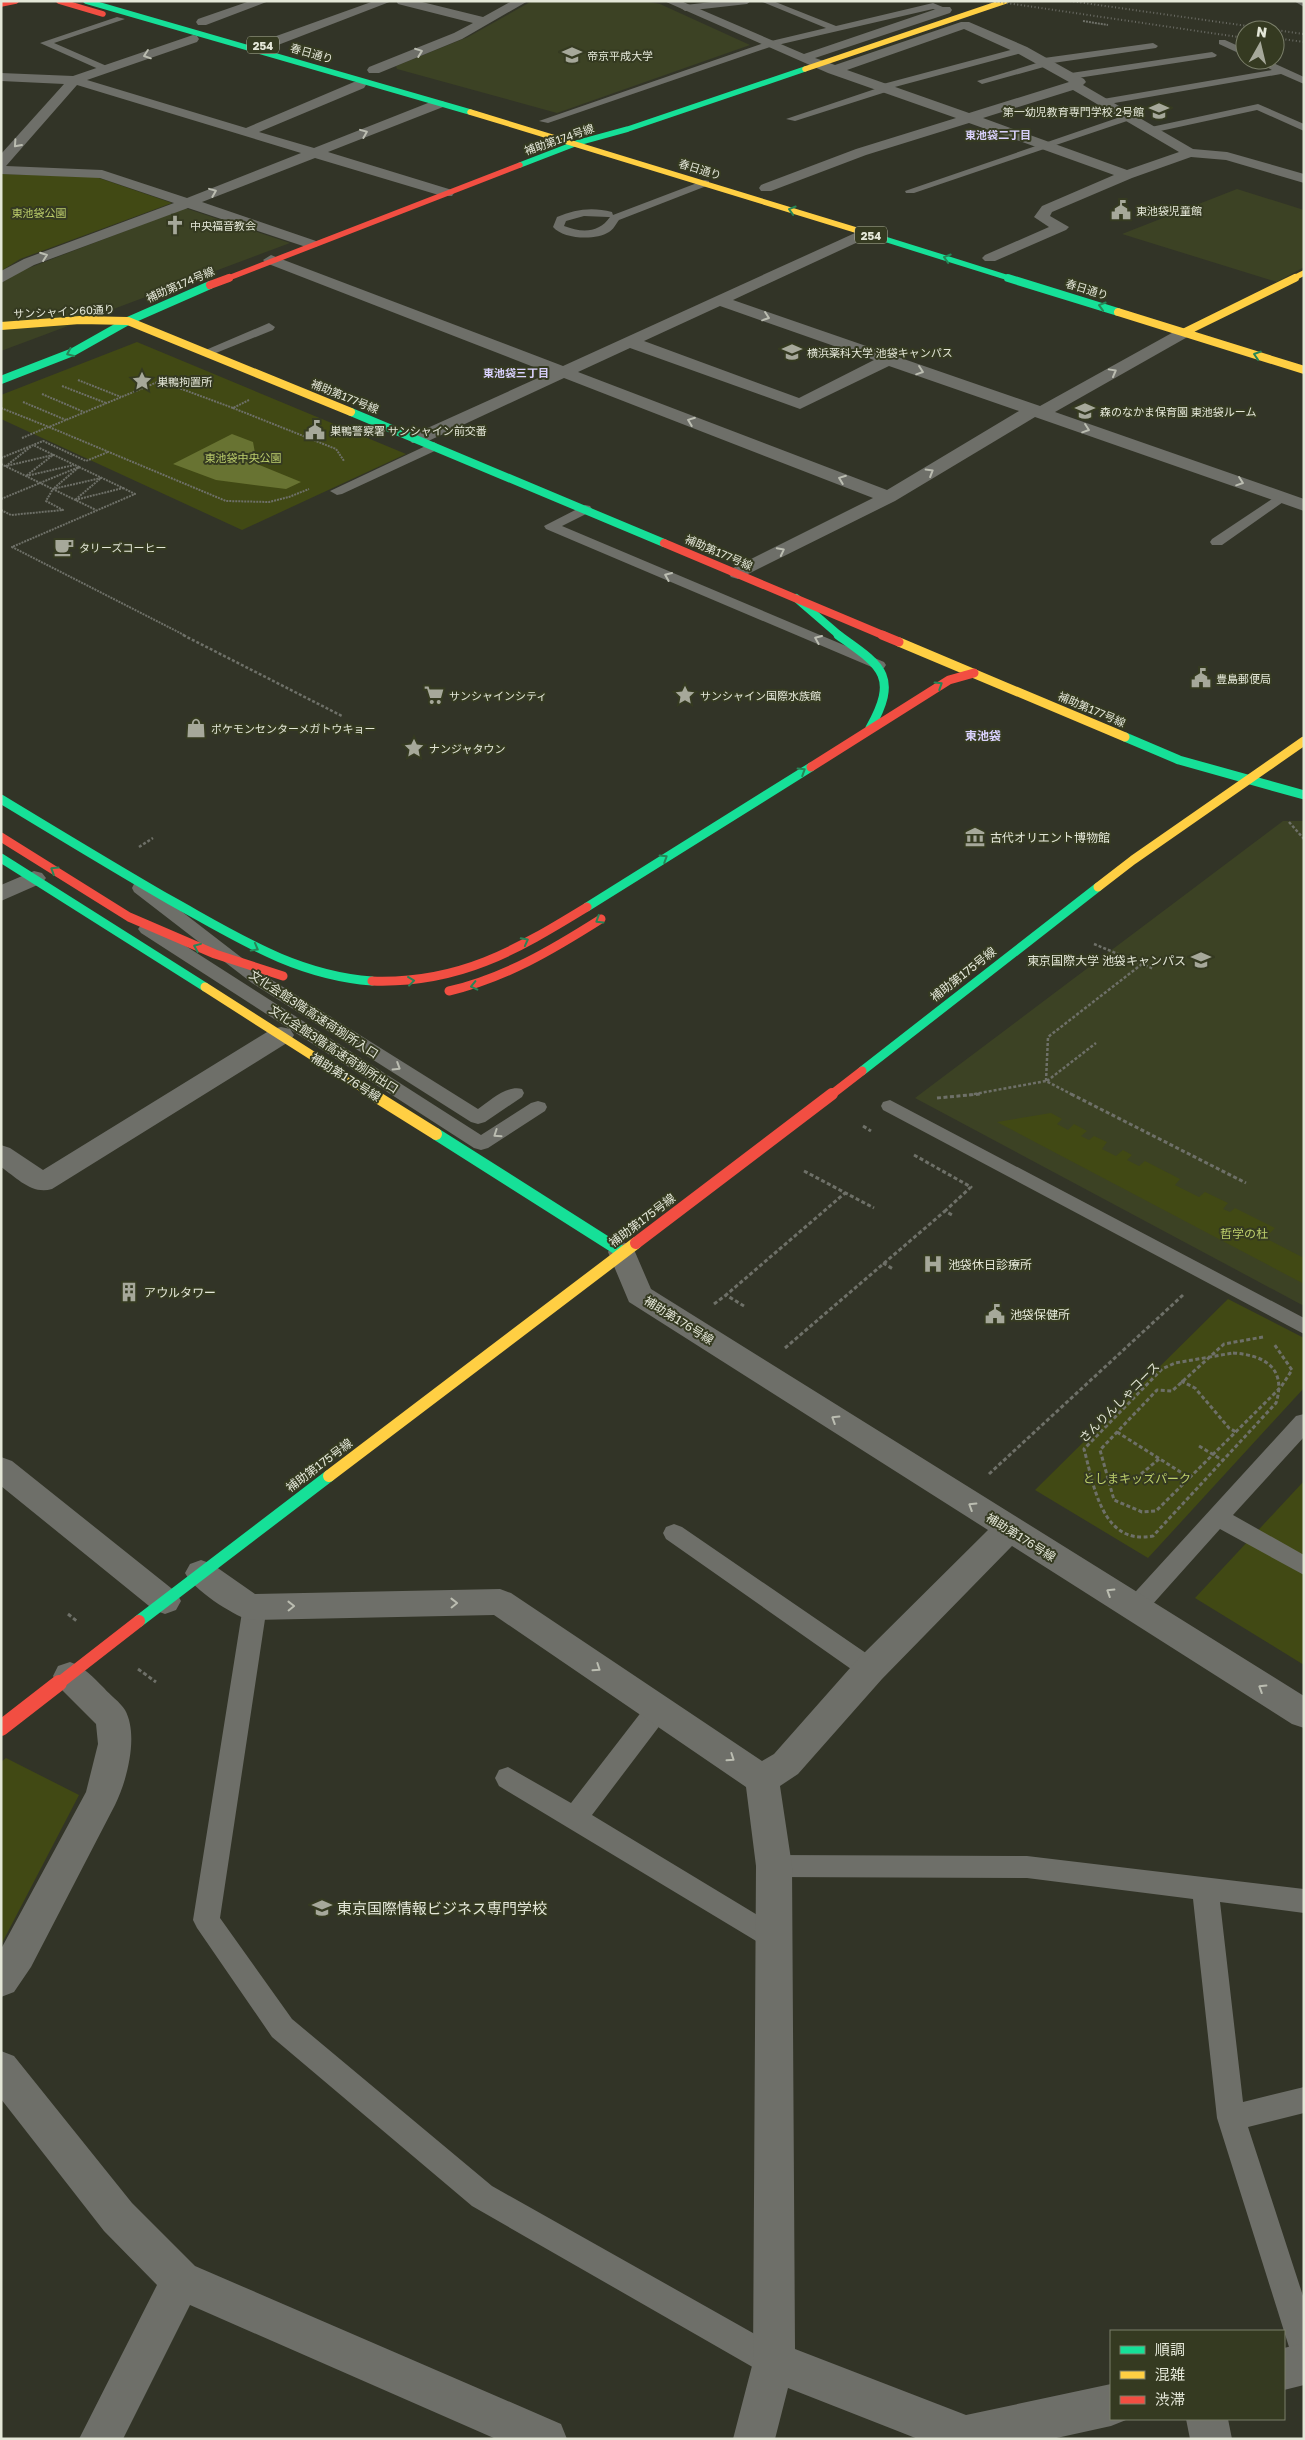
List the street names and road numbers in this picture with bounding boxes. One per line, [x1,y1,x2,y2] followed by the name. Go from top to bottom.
[247,36,279,54] road number: 254
[289,41,335,65] street label: 春日通り
[522,121,596,157] street label: 補助第174号線
[677,156,723,182] street label: 春日通り
[855,226,887,244] road number: 254
[144,264,216,304] street label: 補助第174号線
[1064,276,1110,302] street label: 春日通り
[13,302,115,320] street label: サンシャイン60通り
[309,376,381,416] street label: 補助第177号線
[683,532,755,572] street label: 補助第177号線
[1056,689,1128,729] street label: 補助第177号線
[927,944,999,1004] street label: 補助第175号線
[247,967,381,1061] street label: 文化会館3階高速荷捌所入口
[267,1002,401,1096] street label: 文化会館3階高速荷捌所出口
[308,1050,384,1104] street label: 補助第176号線
[606,1190,678,1250] street label: 補助第175号線
[641,1293,717,1347] street label: 補助第176号線
[1076,1359,1162,1445] street label: さんりんしゃコース
[283,1435,355,1495] street label: 補助第175号線
[983,1510,1059,1564] street label: 補助第176号線

